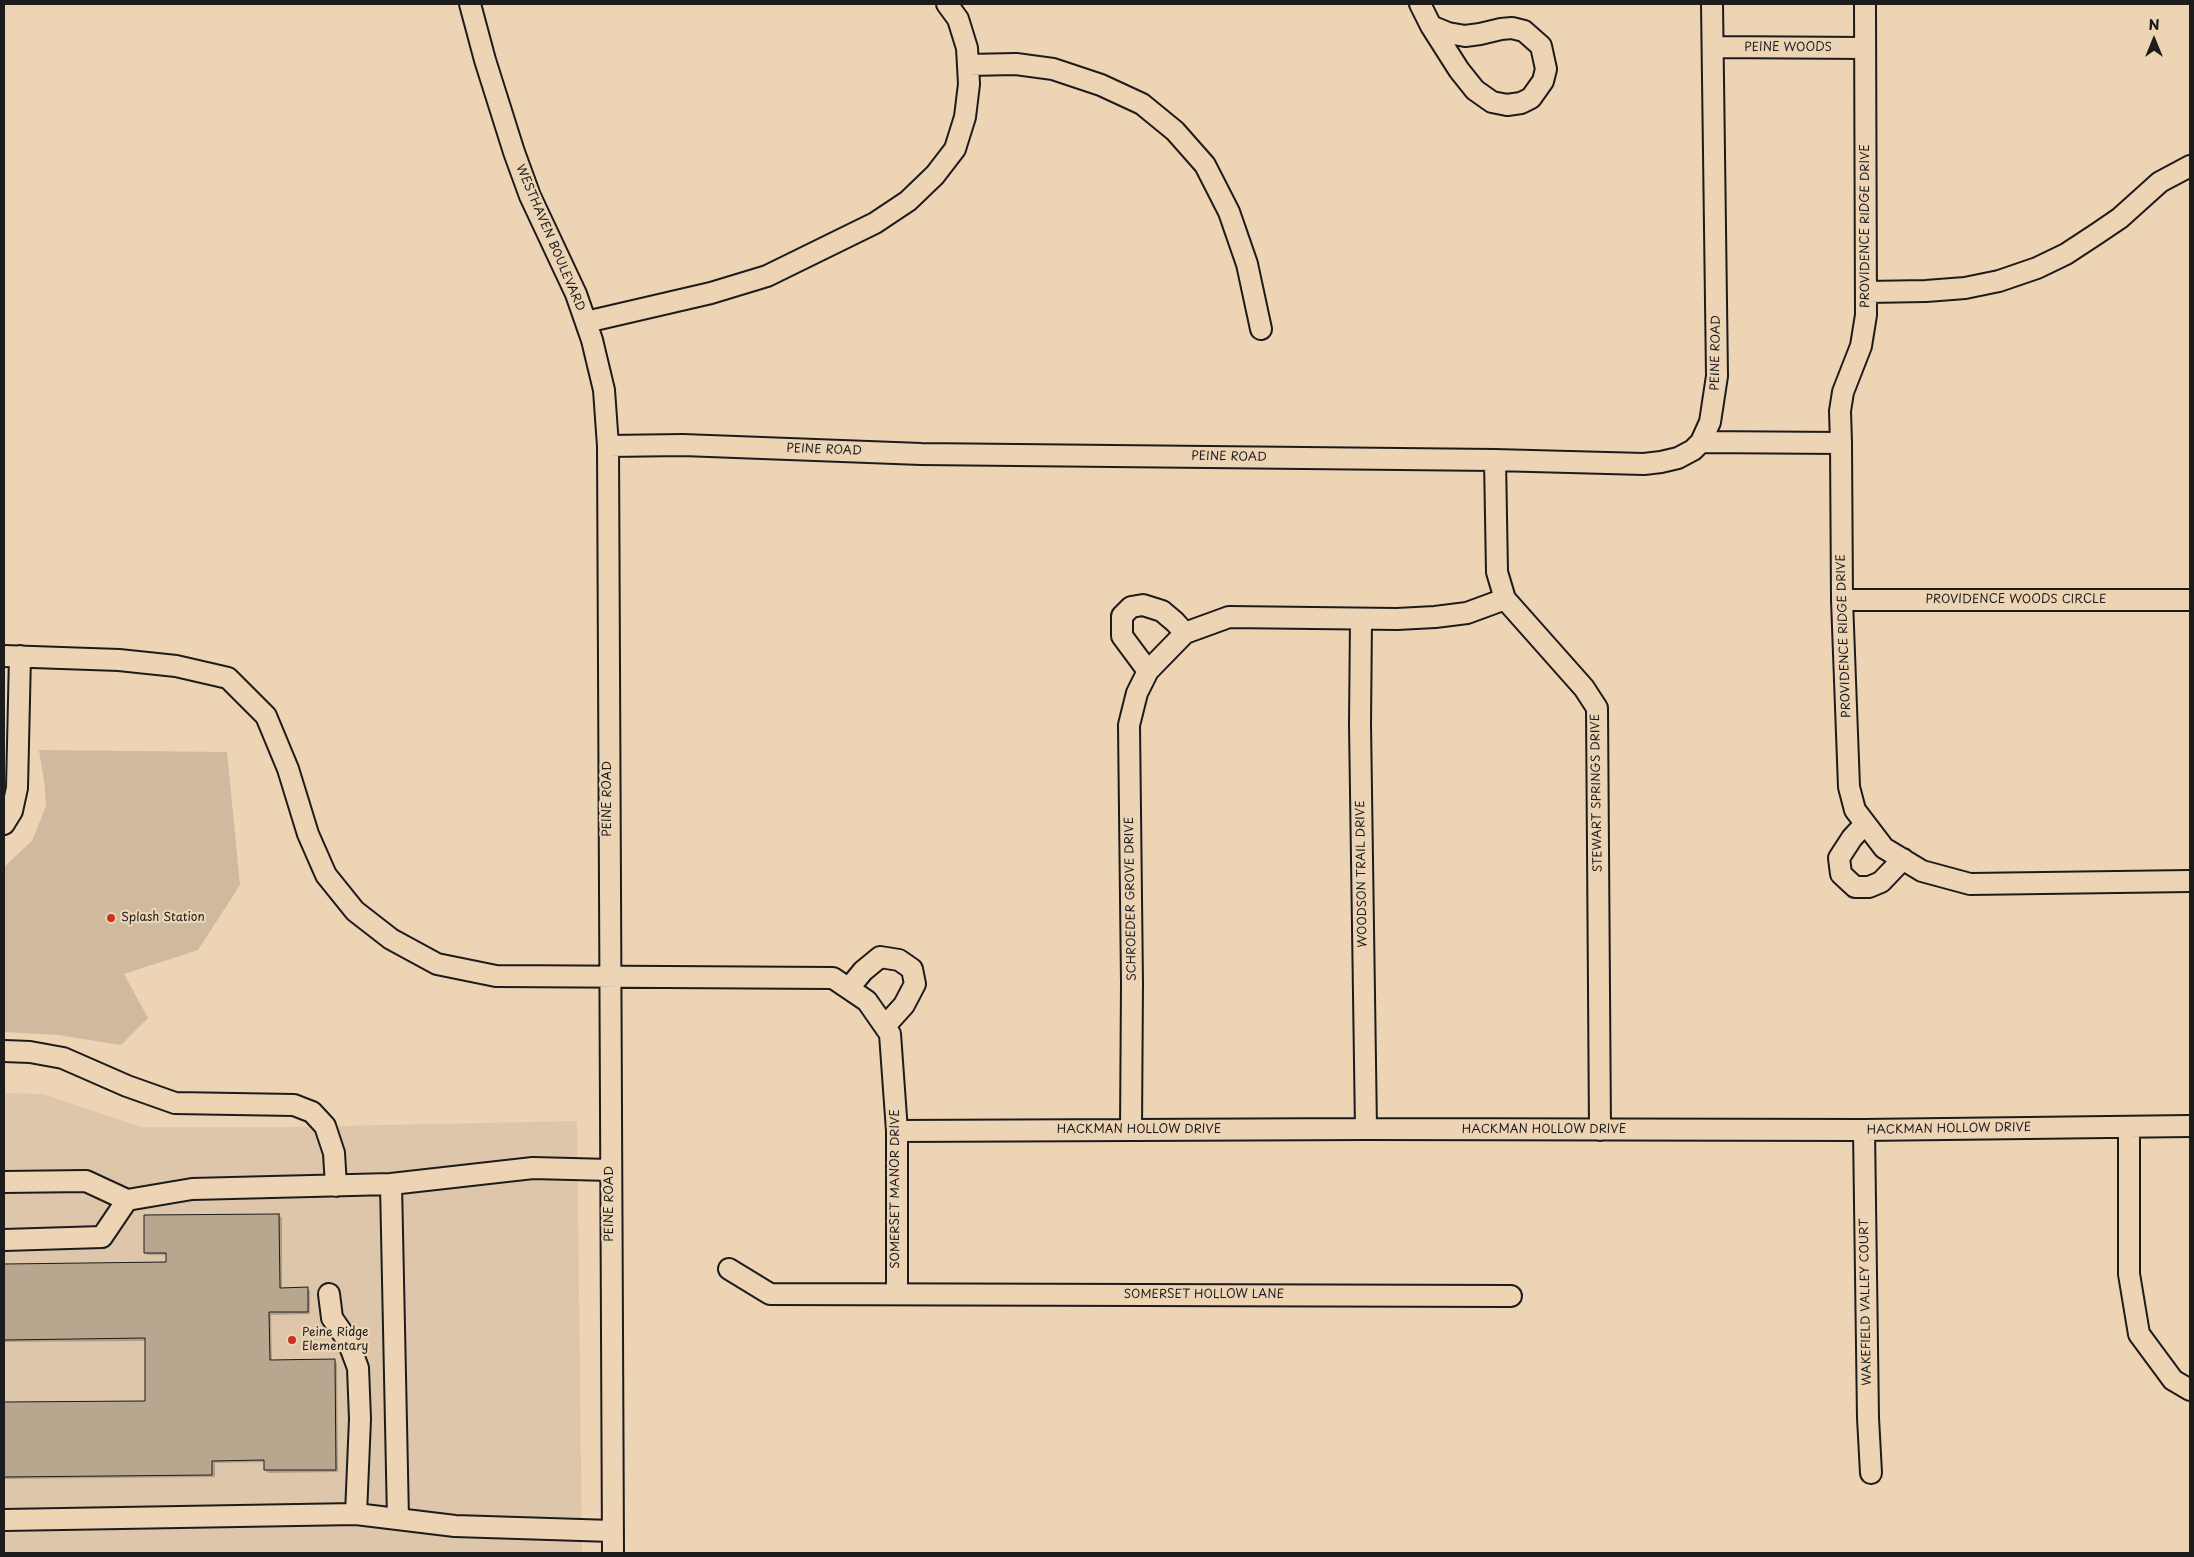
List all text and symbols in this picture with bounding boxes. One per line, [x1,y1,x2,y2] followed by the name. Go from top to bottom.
[2148,14,2160,35] text: N
[2129,15,2179,65] north arrow
[1744,41,1832,55] street label: PEINE WOODS
[1859,144,1873,308] street label: PROVIDENCE RIDGE DRIVE
[513,163,587,313] street label: WESTHAVEN BOULEVARD
[1708,315,1724,391] street label: PEINE ROAD
[786,441,862,459] street label: PEINE ROAD
[1191,449,1267,465] street label: PEINE ROAD
[1834,554,1854,718] street label: PROVIDENCE RIDGE DRIVE
[1925,593,2107,607] street label: PROVIDENCE WOODS CIRCLE
[1588,714,1606,872] street label: STEWART SPRINGS DRIVE
[601,761,615,837] street label: PEINE ROAD
[1354,800,1370,948] street label: WOODSON TRAIL DRIVE
[1122,817,1140,981] street label: SCHROEDER GROVE DRIVE
[121,911,205,925] place label: Splash Station
[105,912,117,924] marker: Splash Station
[889,1109,903,1269] street label: SOMERSET MANOR DRIVE
[1867,1120,2031,1138] street label: HACKMAN HOLLOW DRIVE
[1057,1123,1221,1137] street label: HACKMAN HOLLOW DRIVE
[1462,1123,1626,1137] street label: HACKMAN HOLLOW DRIVE
[603,1166,617,1242] street label: PEINE ROAD
[1857,1218,1875,1386] street label: WAKEFIELD VALLEY COURT
[1124,1288,1284,1302] street label: SOMERSET HOLLOW LANE
[302,1326,368,1354] place label: Peine Ridge Elementary
[286,1334,298,1346] marker: Peine Ridge Elementary

